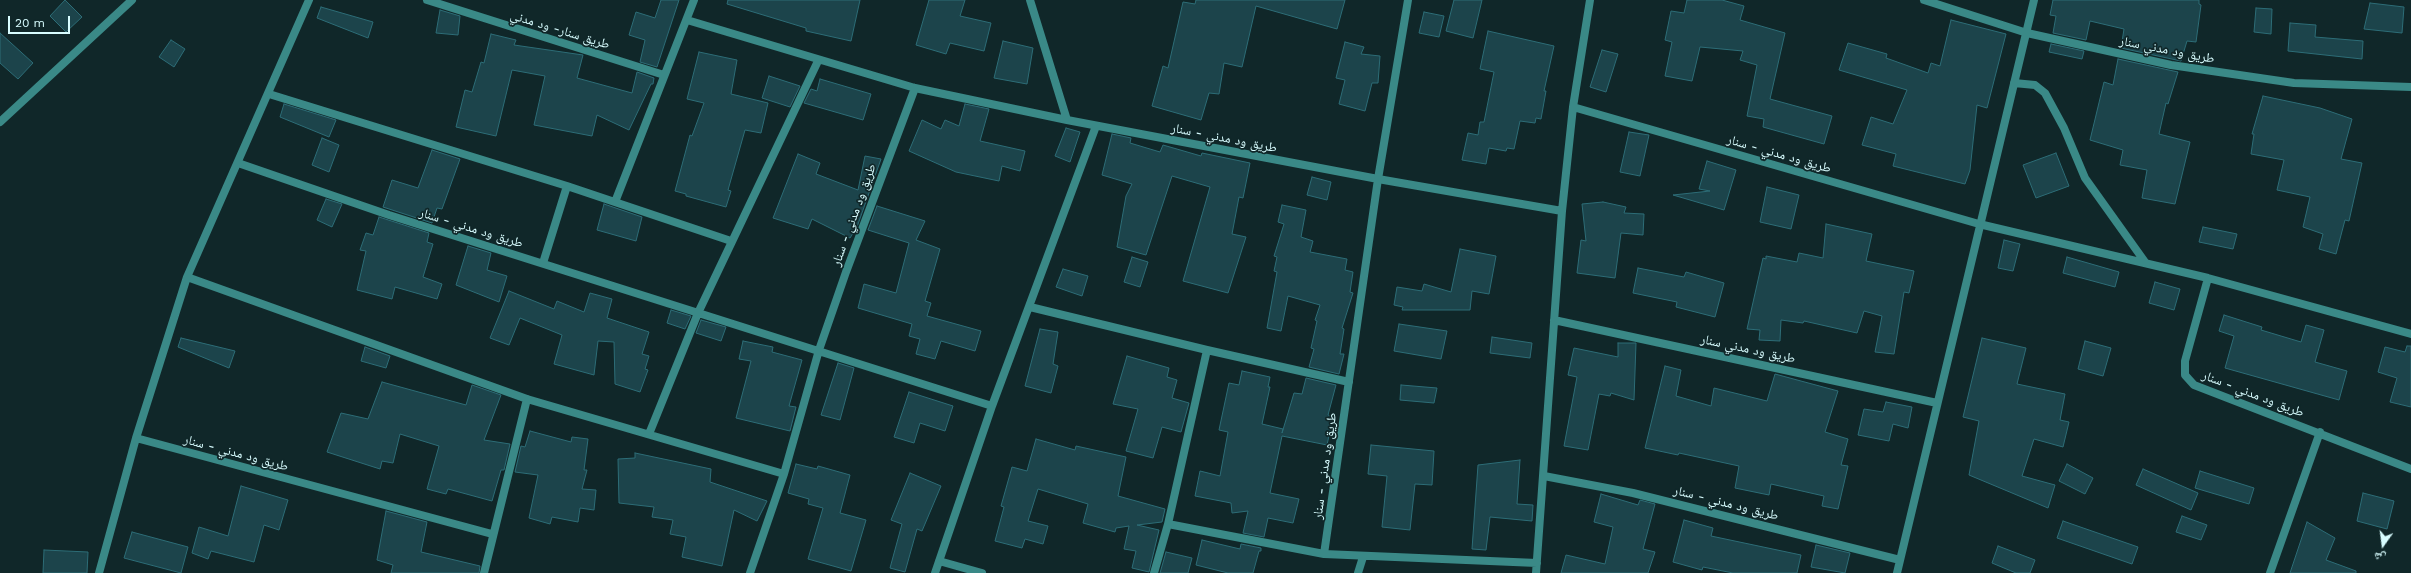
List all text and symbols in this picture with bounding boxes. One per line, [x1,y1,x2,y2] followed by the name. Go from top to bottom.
[508,7,612,53] street label: طريق سنار- ود مدني
[10,8,72,34] scale bar
[15,16,45,30] text: 20 m
[2118,33,2216,67] street label: طريق ود مدني سنار
[1170,120,1278,156] street label: طريق ود مدني - سنار
[1725,132,1833,176] street label: طريق ود مدني - سنار
[828,162,880,268] street label: طريق ود مدني - سنار
[417,205,525,251] street label: طريق ود مدني - سنار
[1699,331,1797,367] street label: طريق ود مدني سنار
[2200,367,2306,421] street label: طريق ود مدني - سنار
[1310,412,1340,520] street label: طريق ود مدني - سنار
[182,432,290,474] street label: طريق ود مدني - سنار
[1672,482,1780,524] street label: طريق ود مدني - سنار
[2363,525,2403,565] north arrow
[2373,549,2387,565] text: ش

